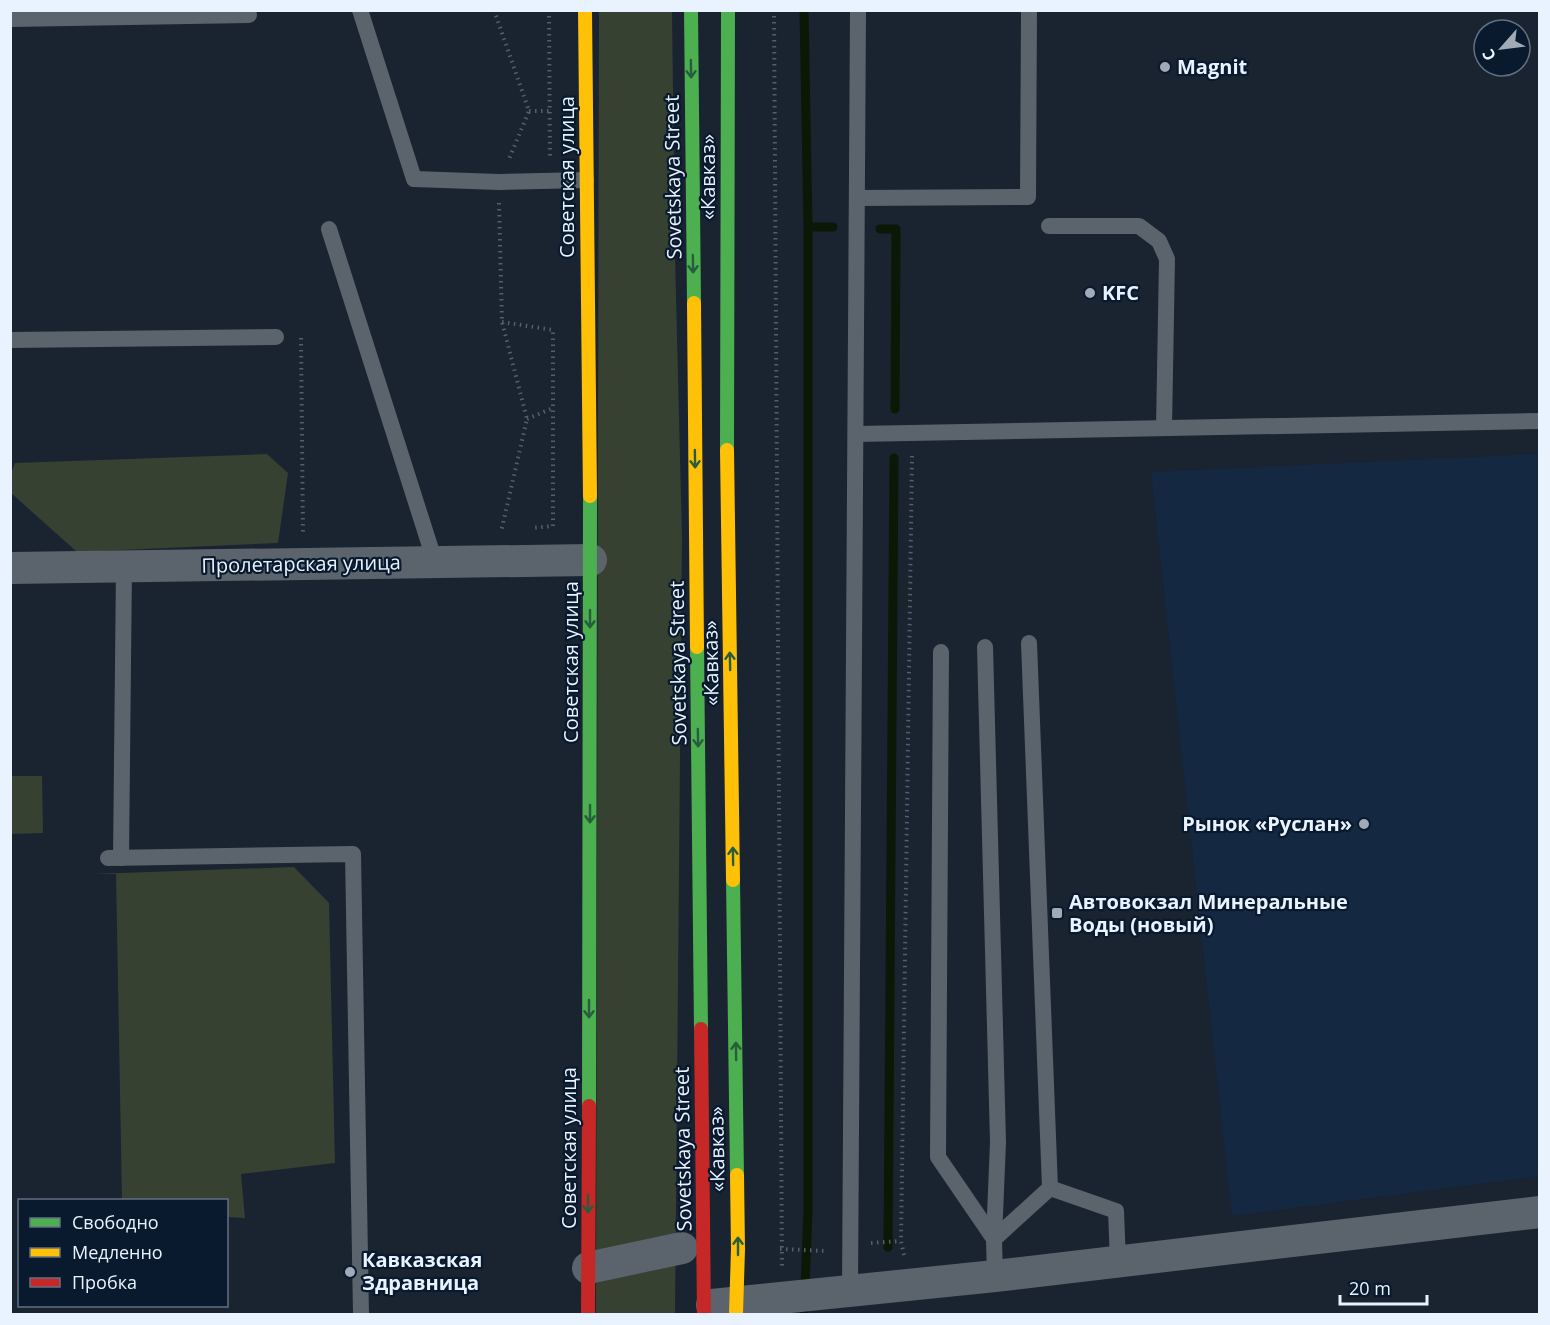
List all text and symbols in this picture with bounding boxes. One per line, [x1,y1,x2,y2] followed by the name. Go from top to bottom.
[1472,18,1532,78] north arrow
[1477,45,1501,65] text: С
[1177,53,1247,80] place label: Magnit
[685,58,697,78] one-way arrow
[1158,60,1172,74] marker: Magnit
[658,94,687,260] street label: Sovetskaya Street
[553,96,580,258] street label: Советская улица
[694,134,721,220] street label: «Кавказ»
[687,253,699,273] one-way arrow
[1102,279,1139,306] place label: KFC
[1083,286,1097,300] marker: KFC
[689,448,701,468] one-way arrow
[201,548,401,579] street label: Пролетарская улица
[663,580,692,746] street label: Sovetskaya Street
[557,581,584,743] street label: Советская улица
[585,608,596,628] one-way arrow
[696,620,725,706] street label: «Кавказ»
[724,651,736,671] one-way arrow
[692,727,704,747] one-way arrow
[584,803,596,823] one-way arrow
[1182,810,1352,837] place label: Рынок «Руслан»
[1357,817,1371,831] marker: Рынок «Руслан»
[727,846,739,866] one-way arrow
[1069,888,1348,938] place label: Автовокзал Минеральные Воды (новый)
[1050,906,1064,920] marker: Автовокзал Минеральные Воды (новый)
[583,998,595,1018] one-way arrow
[730,1041,741,1061] one-way arrow
[668,1066,697,1232] street label: Sovetskaya Street
[555,1067,582,1229] street label: Советская улица
[702,1106,731,1192] street label: «Кавказ»
[583,1193,594,1213] one-way arrow
[18,1199,228,1307] legend
[72,1210,159,1234] text: Свободно
[732,1236,744,1256] one-way arrow
[72,1240,163,1264] text: Медленно
[362,1246,482,1296] place label: Кавказская Здравница
[343,1265,357,1279] marker: Кавказская Здравница
[1340,1268,1427,1306] scale bar
[72,1270,137,1294] text: Пробка
[1349,1276,1391,1300] text: 20 m

